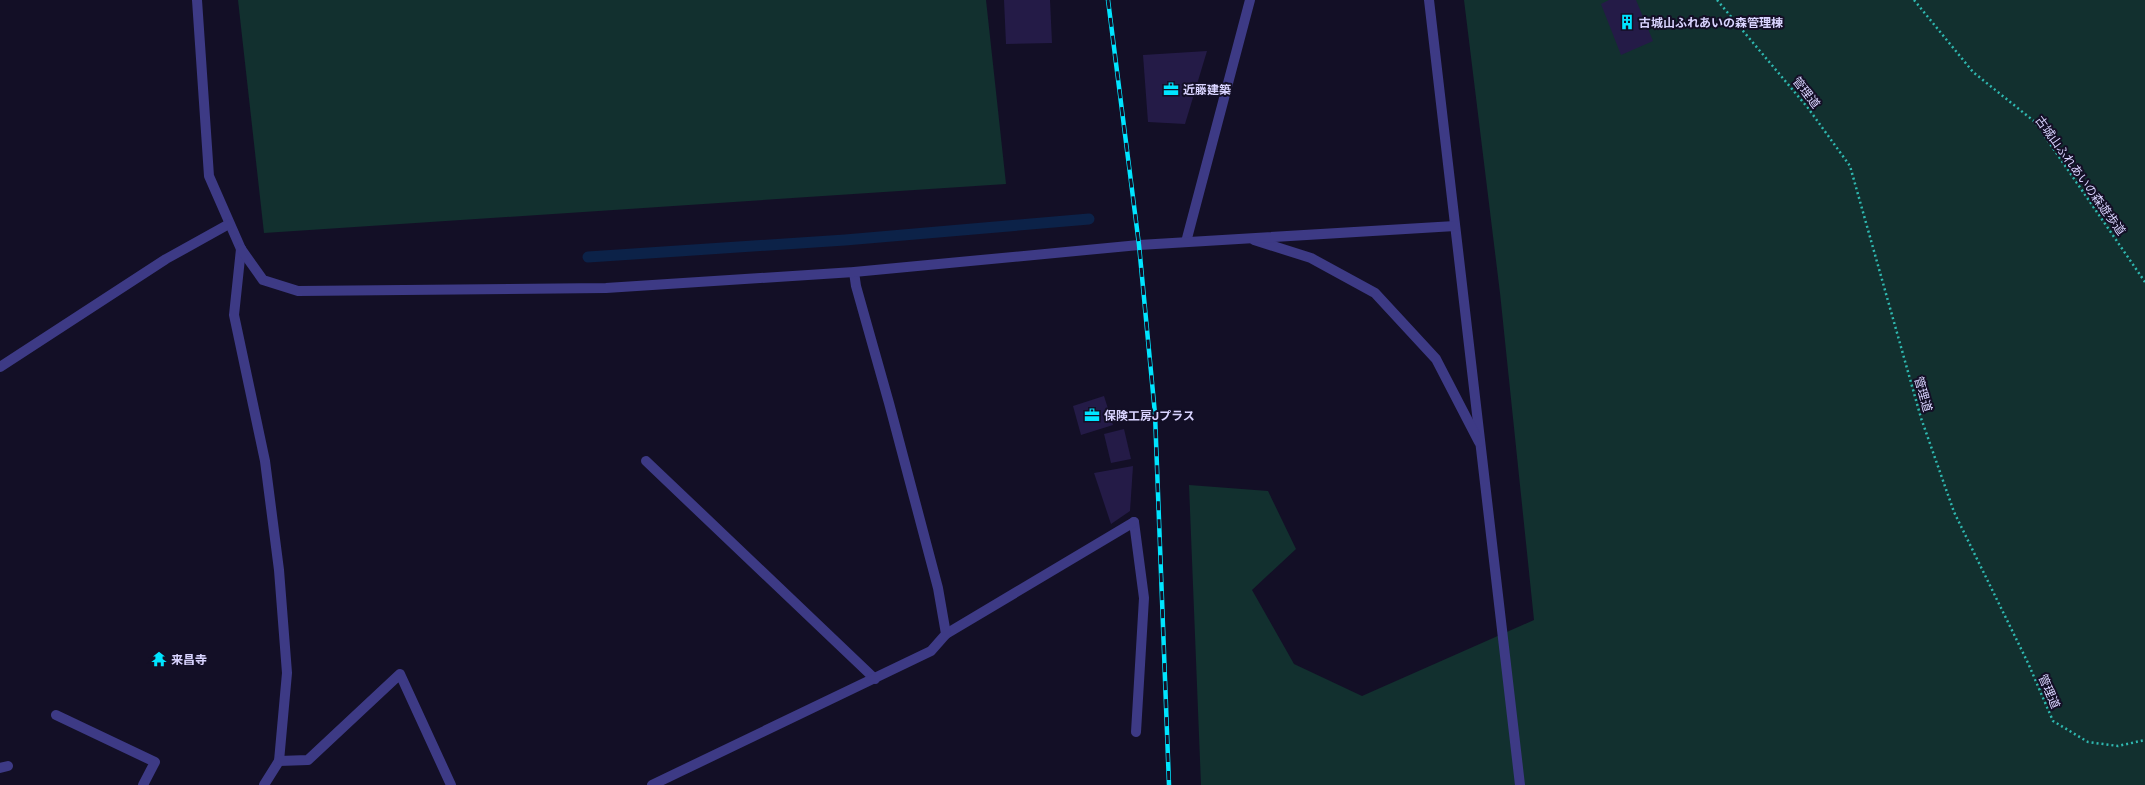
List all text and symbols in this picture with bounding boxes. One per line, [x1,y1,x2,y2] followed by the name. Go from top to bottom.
[1618,13,1636,31] building icon: 古城山ふれあいの森管理棟
[1639,15,1783,29] place label: 古城山ふれあいの森管理棟
[1790,74,1824,110] street label: 管理道
[1162,80,1180,98] office icon: 近藤建築
[1183,82,1231,96] place label: 近藤建築
[2033,113,2129,237] street label: 古城山ふれあいの森遊歩道
[1912,375,1936,413] street label: 管理道
[1083,406,1101,424] office icon: 保険工房Jプラス
[1104,408,1195,422] place label: 保険工房Jプラス
[150,650,168,668] temple icon: 来昌寺
[171,652,207,666] place label: 来昌寺
[2037,672,2063,710] street label: 管理道

